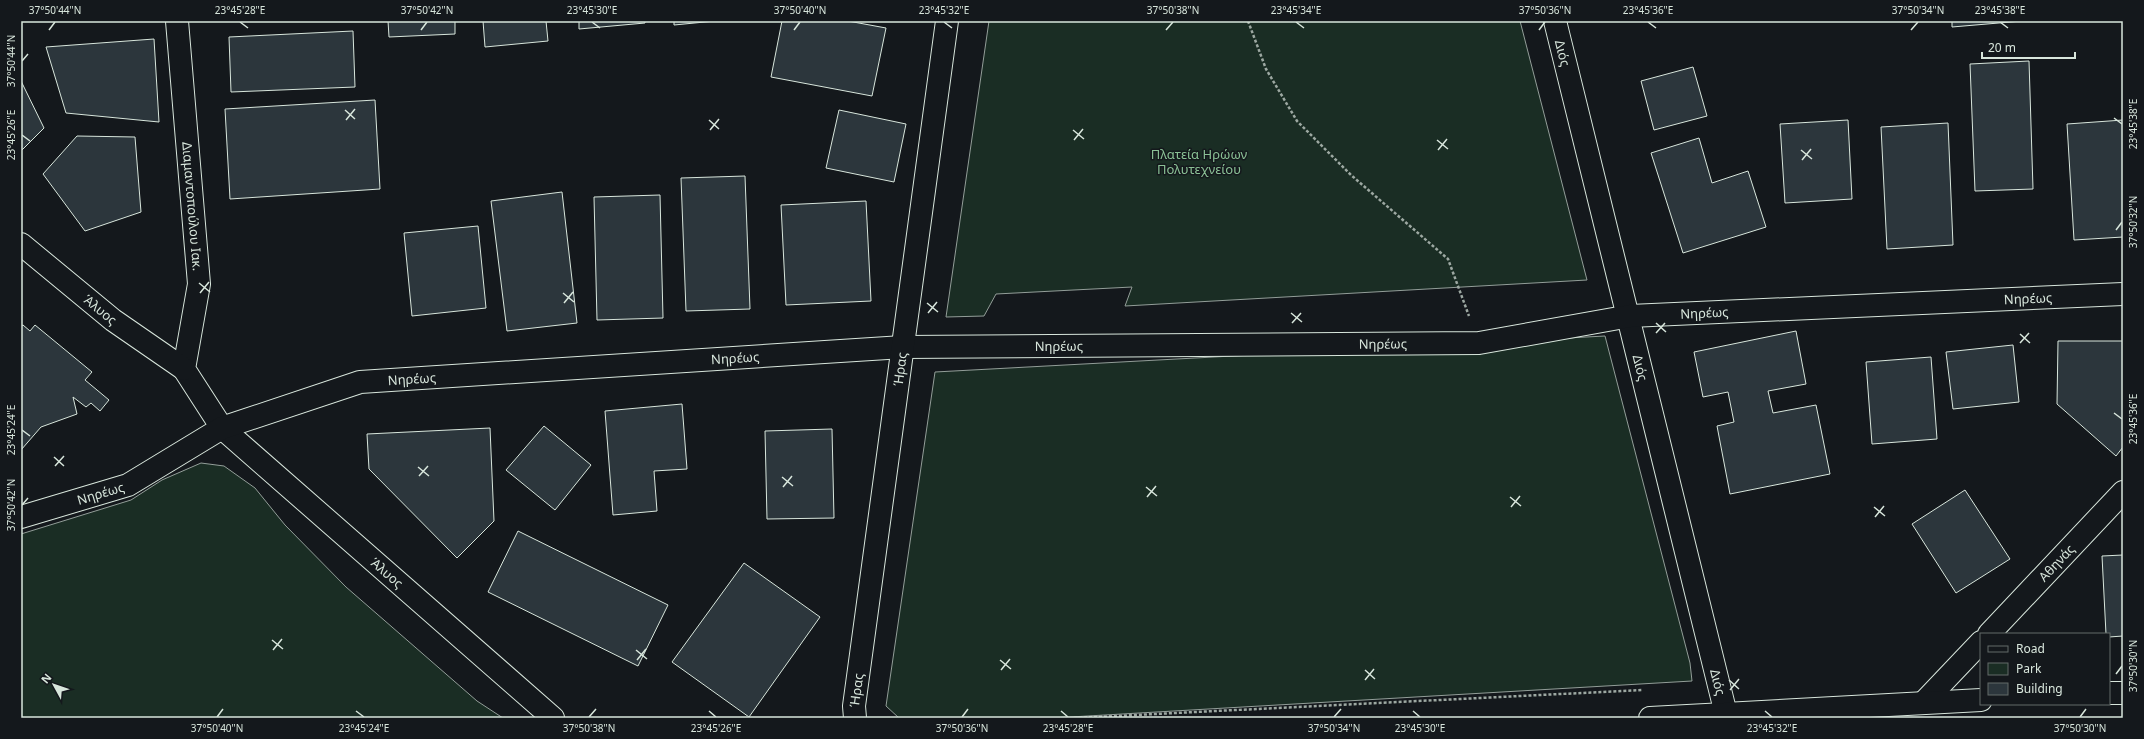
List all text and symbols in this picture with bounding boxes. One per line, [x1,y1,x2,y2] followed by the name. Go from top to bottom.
[29,3,81,17] text: 37°50'44"N
[215,3,265,17] text: 23°45'28"E
[401,3,453,17] text: 37°50'42"N
[567,3,617,17] text: 23°45'30"E
[774,3,826,17] text: 37°50'40"N
[919,3,969,17] text: 23°45'32"E
[1147,3,1199,17] text: 37°50'38"N
[1271,3,1321,17] text: 23°45'34"E
[1519,3,1571,17] text: 37°50'36"N
[1623,3,1673,17] text: 23°45'36"E
[1892,3,1944,17] text: 37°50'34"N
[1975,3,2025,17] text: 23°45'38"E
[1982,34,2075,60] scale bar
[4,35,18,87] text: 37°50'44"N
[1551,38,1575,68] street label: Διός
[1988,39,2016,56] text: 20 m
[2126,99,2140,149] text: 23°45'38"E
[4,110,18,160] text: 23°45'26"E
[178,141,207,272] street label: Διαμαντοπούλου Ιακ.
[1151,145,1248,178] park label: Πλατεία Ηρώων Πολυτεχνείου
[2126,196,2140,248] text: 37°50'32"N
[2003,288,2053,308] street label: Νηρέως
[80,291,121,329] street label: Άλυος
[1680,303,1729,323] street label: Νηρέως
[1359,335,1407,353] street label: Νηρέως
[1035,337,1083,355] street label: Νηρέως
[710,347,760,368] street label: Νηρέως
[889,351,911,387] street label: Ήρας
[1629,353,1652,383] street label: Διός
[387,368,437,389] street label: Νηρέως
[2126,394,2140,444] text: 23°45'36"E
[4,405,18,455] text: 23°45'24"E
[75,478,126,509] street label: Νηρέως
[4,479,18,531] text: 37°50'42"N
[2034,540,2078,585] street label: Αθηνάς
[367,553,407,592] street label: Άλυος
[1980,633,2110,705] legend
[2016,640,2045,657] text: Road
[2126,640,2140,692] text: 37°50'30"N
[2016,660,2042,677] text: Park
[34,665,74,705] north arrow
[1706,667,1730,697] street label: Διός
[37,670,55,687] text: N
[845,672,867,708] street label: Ήρας
[2016,680,2063,697] text: Building
[191,721,243,735] text: 37°50'40"N
[339,721,389,735] text: 23°45'24"E
[563,721,615,735] text: 37°50'38"N
[691,721,741,735] text: 23°45'26"E
[936,721,988,735] text: 37°50'36"N
[1043,721,1093,735] text: 23°45'28"E
[1308,721,1360,735] text: 37°50'34"N
[1395,721,1445,735] text: 23°45'30"E
[1747,721,1797,735] text: 23°45'32"E
[2054,721,2106,735] text: 37°50'30"N

